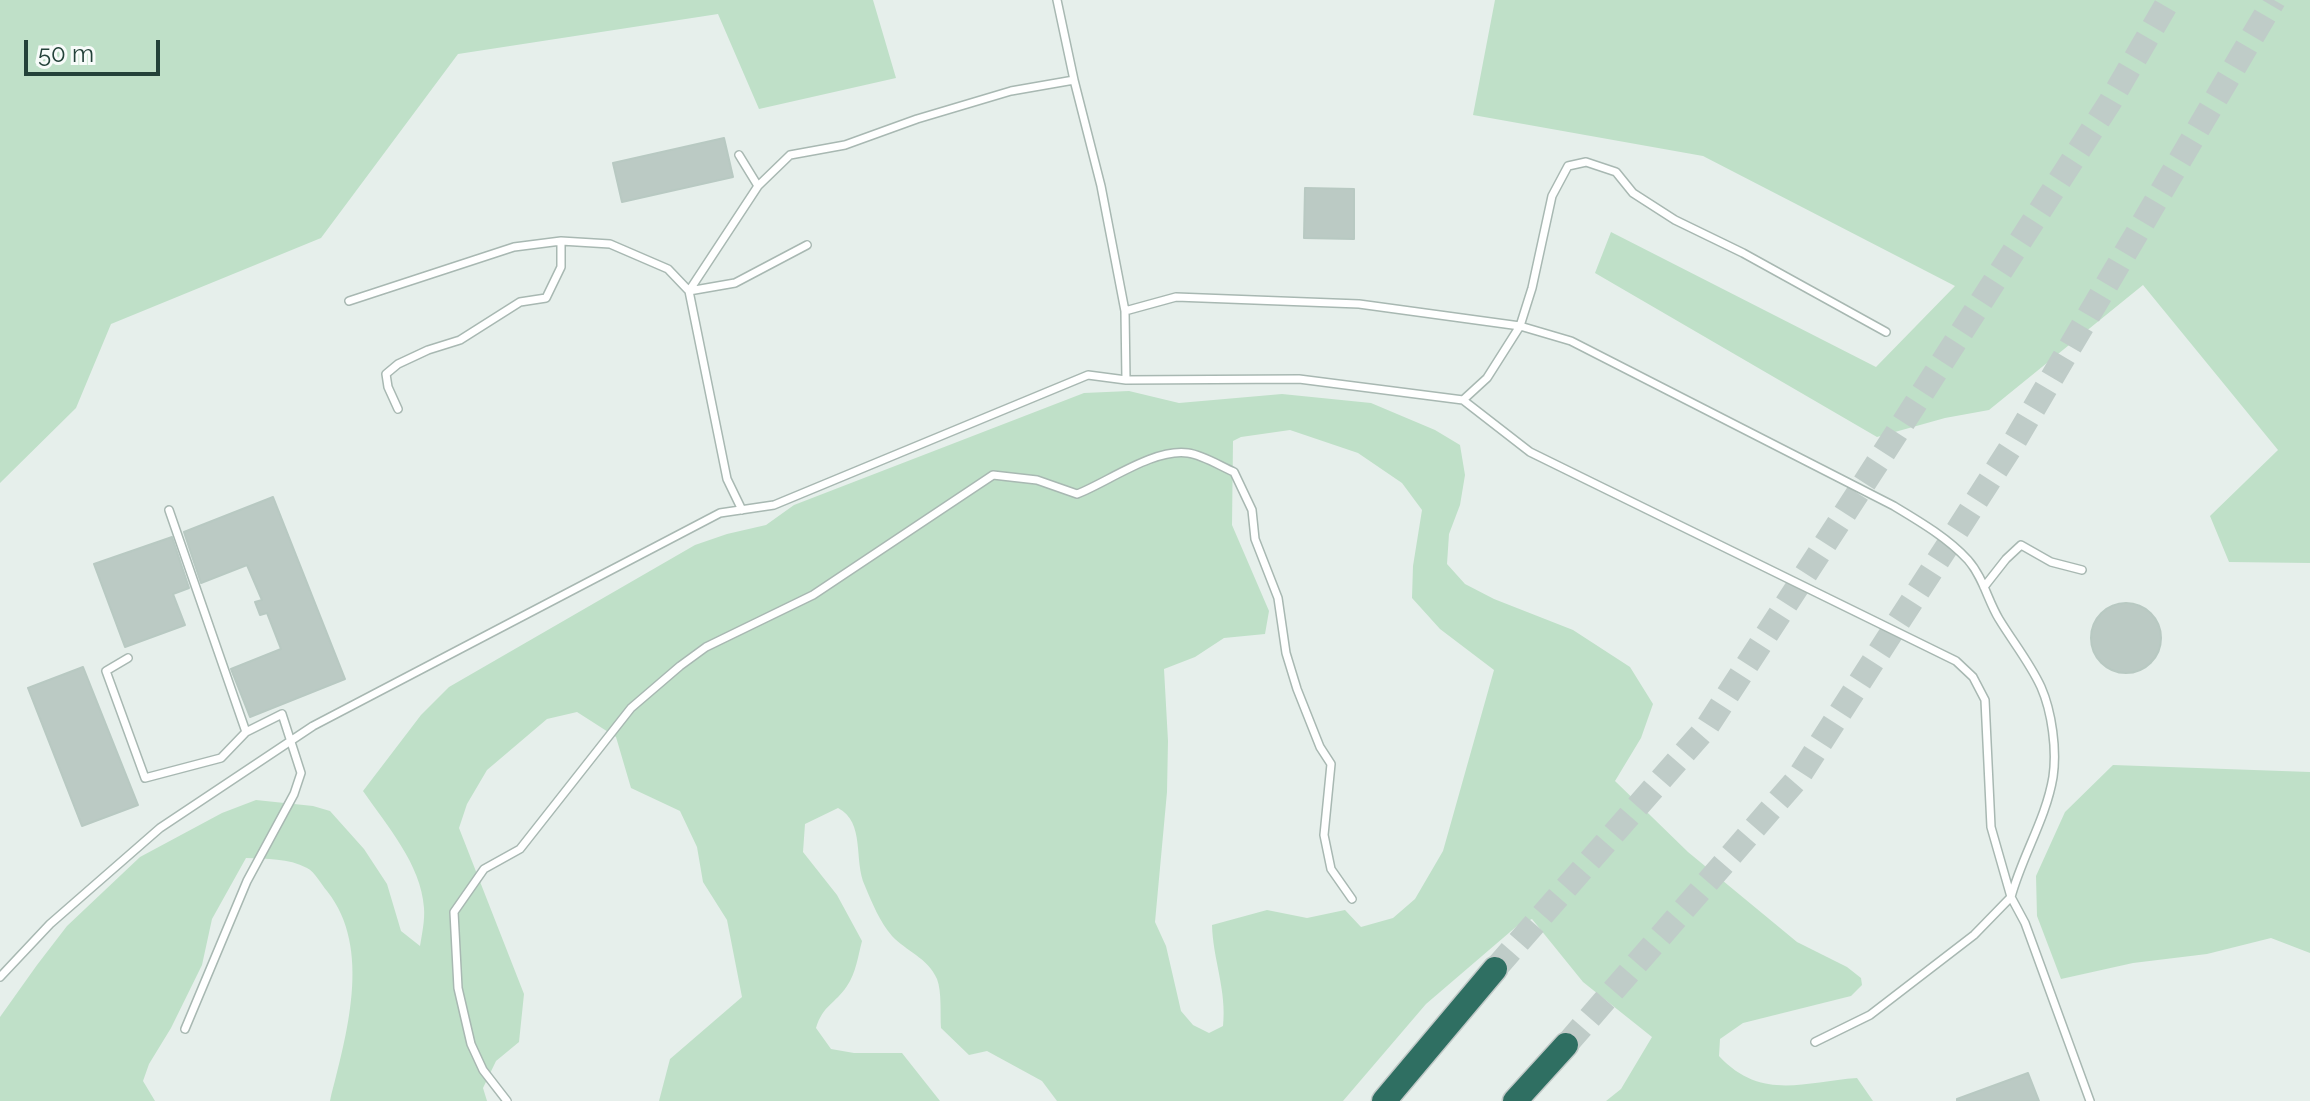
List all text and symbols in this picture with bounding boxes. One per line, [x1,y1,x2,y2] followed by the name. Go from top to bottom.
[28,24,164,74] scale bar
[38,39,94,68] text: 50 m

